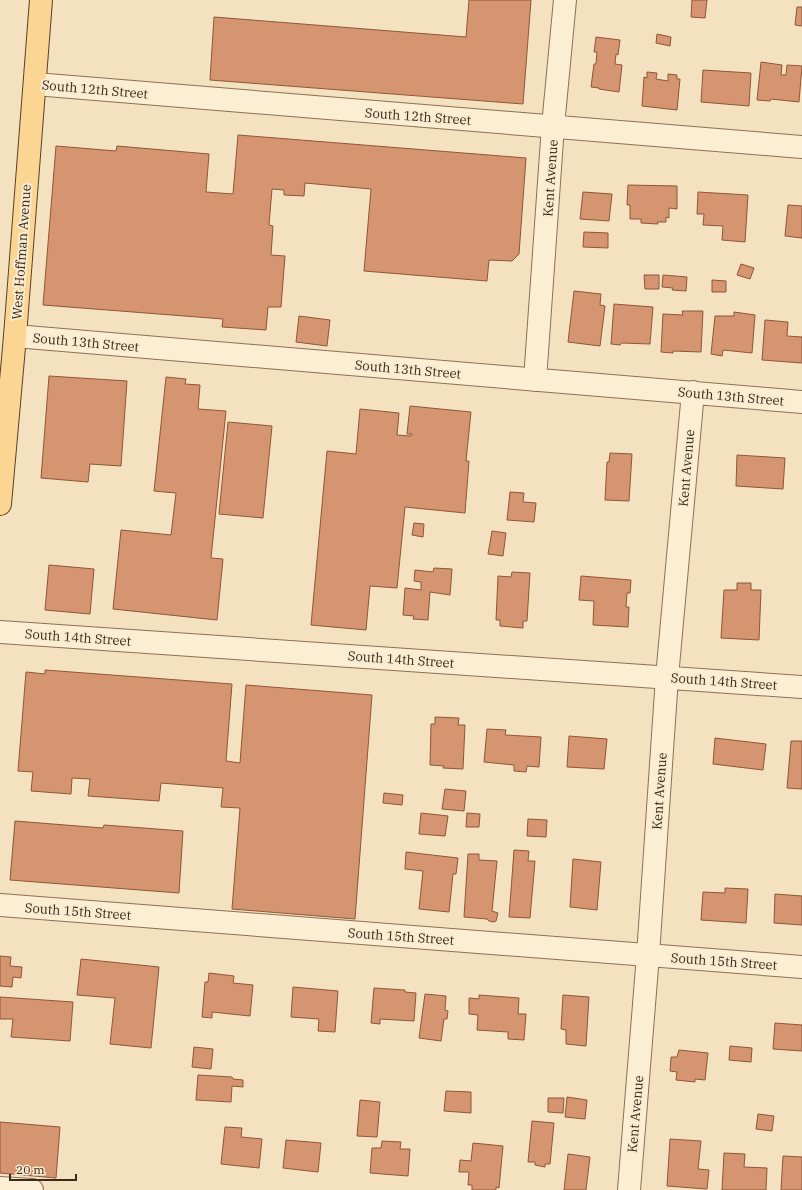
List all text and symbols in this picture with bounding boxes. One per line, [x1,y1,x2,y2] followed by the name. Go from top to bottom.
[41,76,149,103] street label: South 12th Street
[364,104,472,129] street label: South 12th Street
[539,139,562,217] street label: Kent Avenue
[8,184,35,320] street label: West Hoffman Avenue
[32,329,140,356] street label: South 13th Street
[354,356,462,383] street label: South 13th Street
[677,383,785,410] street label: South 13th Street
[675,429,698,507] street label: Kent Avenue
[24,625,132,650] street label: South 14th Street
[347,647,455,672] street label: South 14th Street
[670,669,778,694] street label: South 14th Street
[648,752,671,830] street label: Kent Avenue
[24,899,132,924] street label: South 15th Street
[347,924,455,949] street label: South 15th Street
[670,949,778,974] street label: South 15th Street
[624,1075,647,1153] street label: Kent Avenue
[10,1156,76,1182] scale bar
[16,1162,45,1177] text: 20 m

